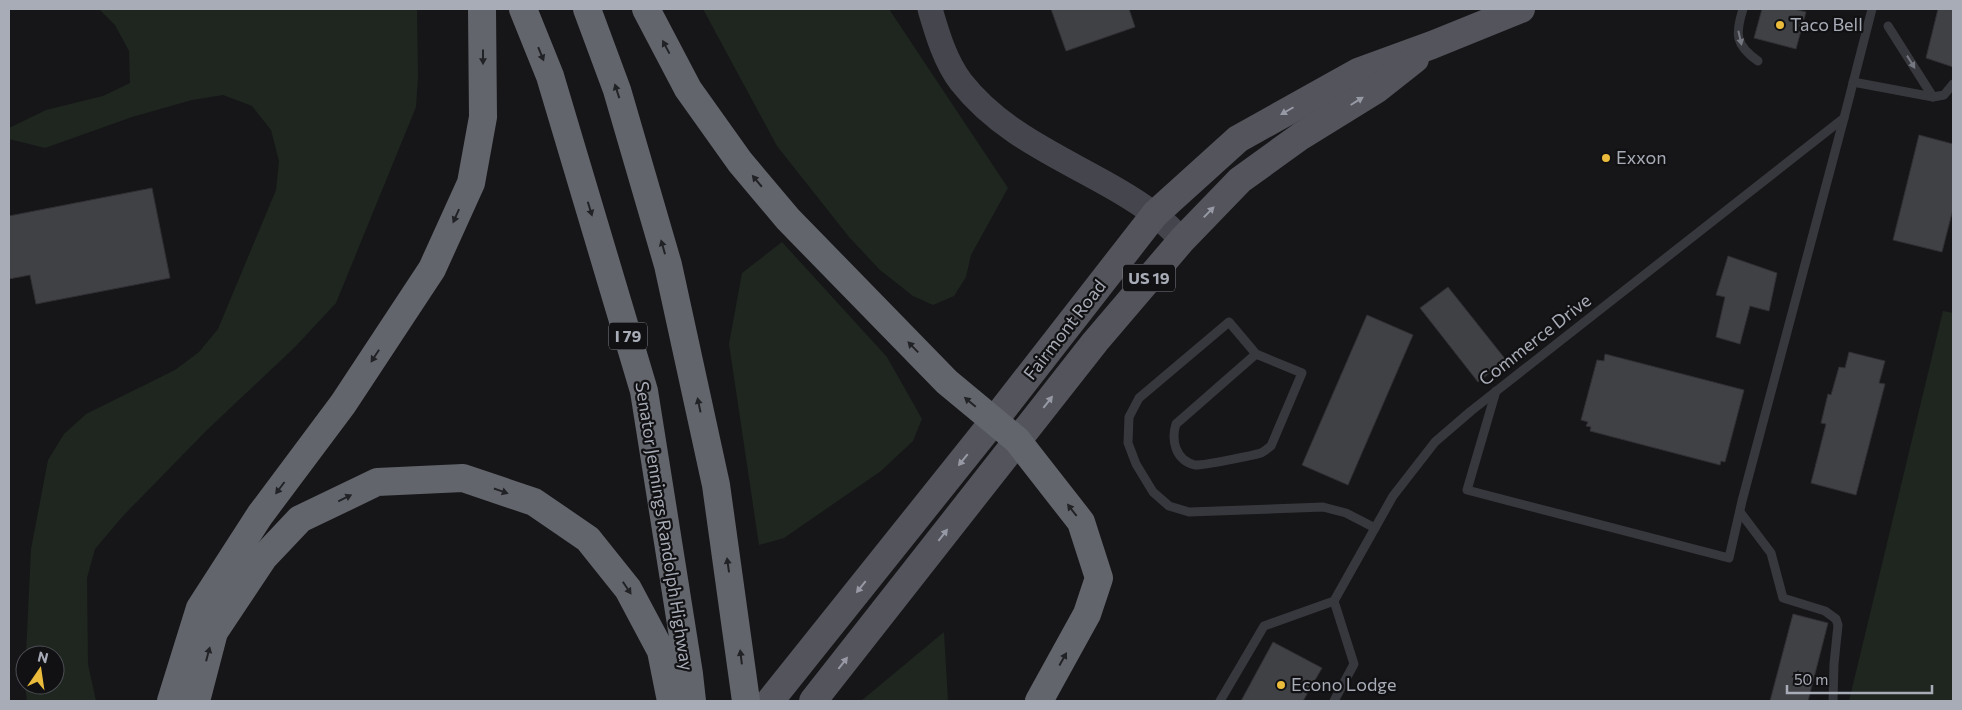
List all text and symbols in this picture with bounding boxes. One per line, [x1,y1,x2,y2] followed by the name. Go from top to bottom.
[1790,13,1863,35] place label: Taco Bell
[1774,19,1786,31] marker: Taco Bell
[1736,31,1744,46] one-way arrow
[662,40,670,54] one-way arrow
[538,47,546,61] one-way arrow
[479,50,487,66] one-way arrow
[1906,55,1915,68] one-way arrow
[613,83,621,98] one-way arrow
[1351,97,1364,106] one-way arrow
[1281,107,1294,116] one-way arrow
[1616,146,1667,168] place label: Exxon
[1600,152,1612,164] marker: Exxon
[751,175,762,188] one-way arrow
[586,202,594,217] one-way arrow
[1203,206,1215,218] one-way arrow
[451,208,460,223] one-way arrow
[658,239,666,254] one-way arrow
[1123,264,1175,292] road number: US 19
[1018,275,1110,384] street label: Fairmont Road
[1474,289,1595,390] street label: Commerce Drive
[609,322,647,350] road number: I 79
[907,342,919,354] one-way arrow
[370,349,379,362] one-way arrow
[631,380,699,672] street label: Senator Jennings Randolph Highway
[965,396,977,408] one-way arrow
[1042,396,1053,409] one-way arrow
[695,398,703,413] one-way arrow
[957,453,968,466] one-way arrow
[275,481,285,495] one-way arrow
[494,488,509,495] one-way arrow
[338,493,352,501] one-way arrow
[1066,504,1077,517] one-way arrow
[938,529,949,542] one-way arrow
[724,557,732,573] one-way arrow
[856,580,867,593] one-way arrow
[622,582,632,595] one-way arrow
[15,645,65,695] north arrow
[204,646,212,662] one-way arrow
[36,647,50,666] text: N
[736,649,744,665] one-way arrow
[1058,652,1067,665] one-way arrow
[838,657,849,670] one-way arrow
[1787,662,1932,694] scale bar
[1794,670,1828,688] text: 50 m
[1291,673,1396,695] place label: Econo Lodge
[1275,679,1287,691] marker: Econo Lodge

